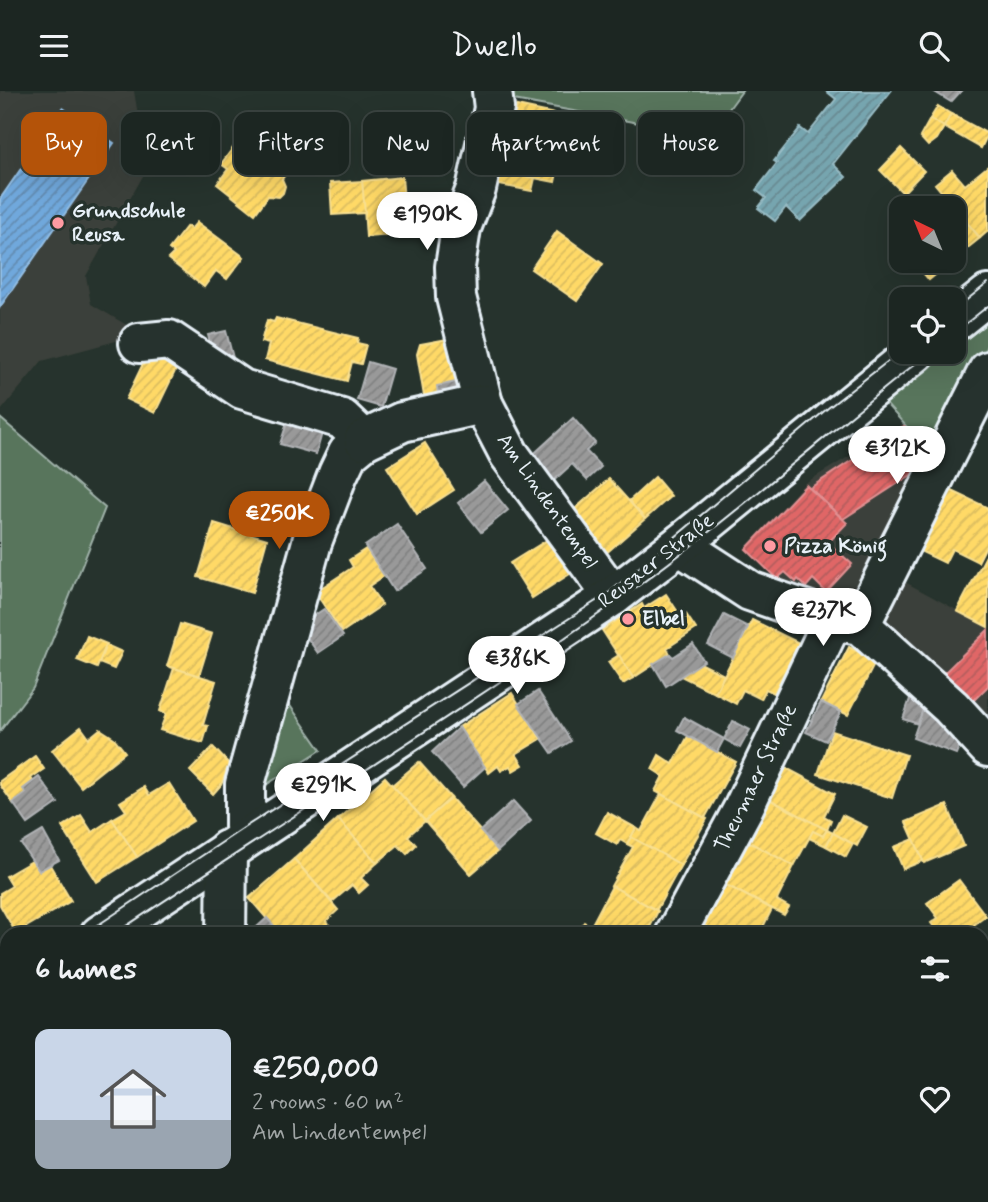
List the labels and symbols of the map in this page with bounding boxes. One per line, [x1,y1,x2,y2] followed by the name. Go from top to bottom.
[378,193,476,252] pin: €190K
[889,196,966,273] north arrow
[72,197,186,249] place label: Grundschule Reusa
[50,215,66,231] marker: Grundschule Reusa
[848,427,946,486] pin: €312K
[490,428,604,574] street label: Am Lindentempel
[230,491,328,551] pin: €250K
[592,507,720,615] street label: Reusaer Straße
[784,532,887,562] place label: Pizza König
[762,538,778,554] marker: Pizza König
[774,589,872,648] pin: €237K
[642,605,685,633] place label: Elbel
[620,611,636,627] marker: Elbel
[468,637,566,696] pin: €386K
[708,699,804,857] street label: Theumaer Straße
[274,763,372,823] pin: €291K

